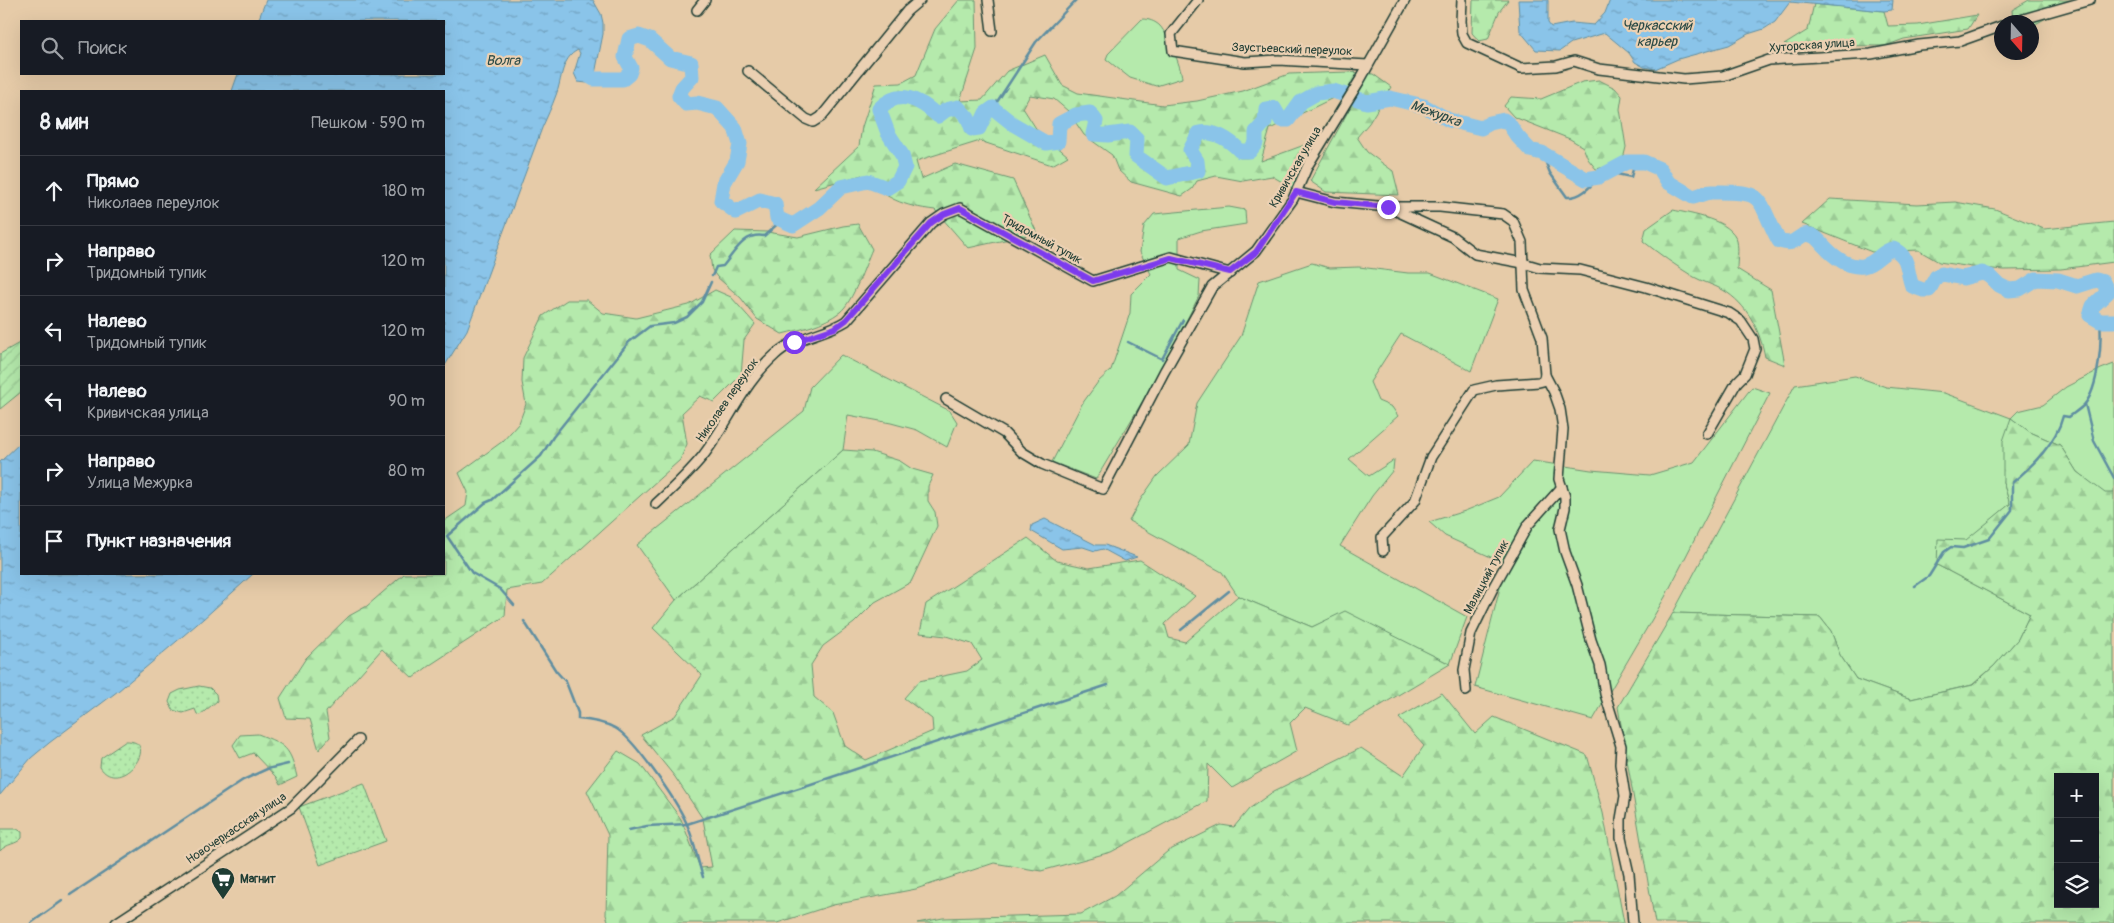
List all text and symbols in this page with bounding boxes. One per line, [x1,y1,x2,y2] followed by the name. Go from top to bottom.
[1994,15,2039,60] north arrow
[1622,17,1693,50] water label: Черкасский карьер
[20,20,445,75] search box
[38,34,66,62] icon: search
[1769,35,1856,56] street label: Хуторская улица
[78,36,128,60] text: Поиск
[1231,40,1353,59] street label: Заустьевский переулок
[486,52,522,69] water label: Волга
[1408,97,1465,131] water label: Межурка
[40,109,89,136] text: 8 мин
[311,113,425,133] text: Пешком · 590 m
[1266,124,1325,210] street label: Кривичская улица
[87,169,139,193] text: Прямо
[40,177,68,205] icon: ahead
[382,181,425,201] text: 180 m
[87,193,220,213] text: Николаев переулок
[1377,196,1400,219] route end
[999,211,1085,268] street label: Тридомный тупик
[87,239,155,263] text: Направо
[40,247,68,275] icon: right
[381,251,425,271] text: 120 m
[87,263,207,283] text: Тридомный тупик
[87,309,147,333] text: Налево
[40,317,68,345] icon: left
[381,321,425,341] text: 120 m
[783,331,806,354] route start
[87,333,207,353] text: Тридомный тупик
[693,355,762,445] street label: Николаев переулок
[87,379,147,403] text: Налево
[40,387,68,415] icon: left
[388,391,425,411] text: 90 m
[87,403,209,423] text: Кривичская улица
[87,449,155,473] text: Направо
[40,457,68,485] icon: right
[388,461,425,481] text: 80 m
[87,473,193,493] text: Улица Межурка
[40,527,68,555] icon: arrive
[87,529,231,553] text: Пункт назначения
[1461,537,1512,617] street label: Малицкий тупик
[2054,773,2099,908] map controls
[2054,773,2099,818] button: +
[183,789,290,868] street label: Новочеркасская улица
[2054,818,2099,863] button: −
[2054,863,2099,908] button: layers
[210,866,236,900] supermarket icon: Магнит
[240,872,277,887] place label: Магнит

